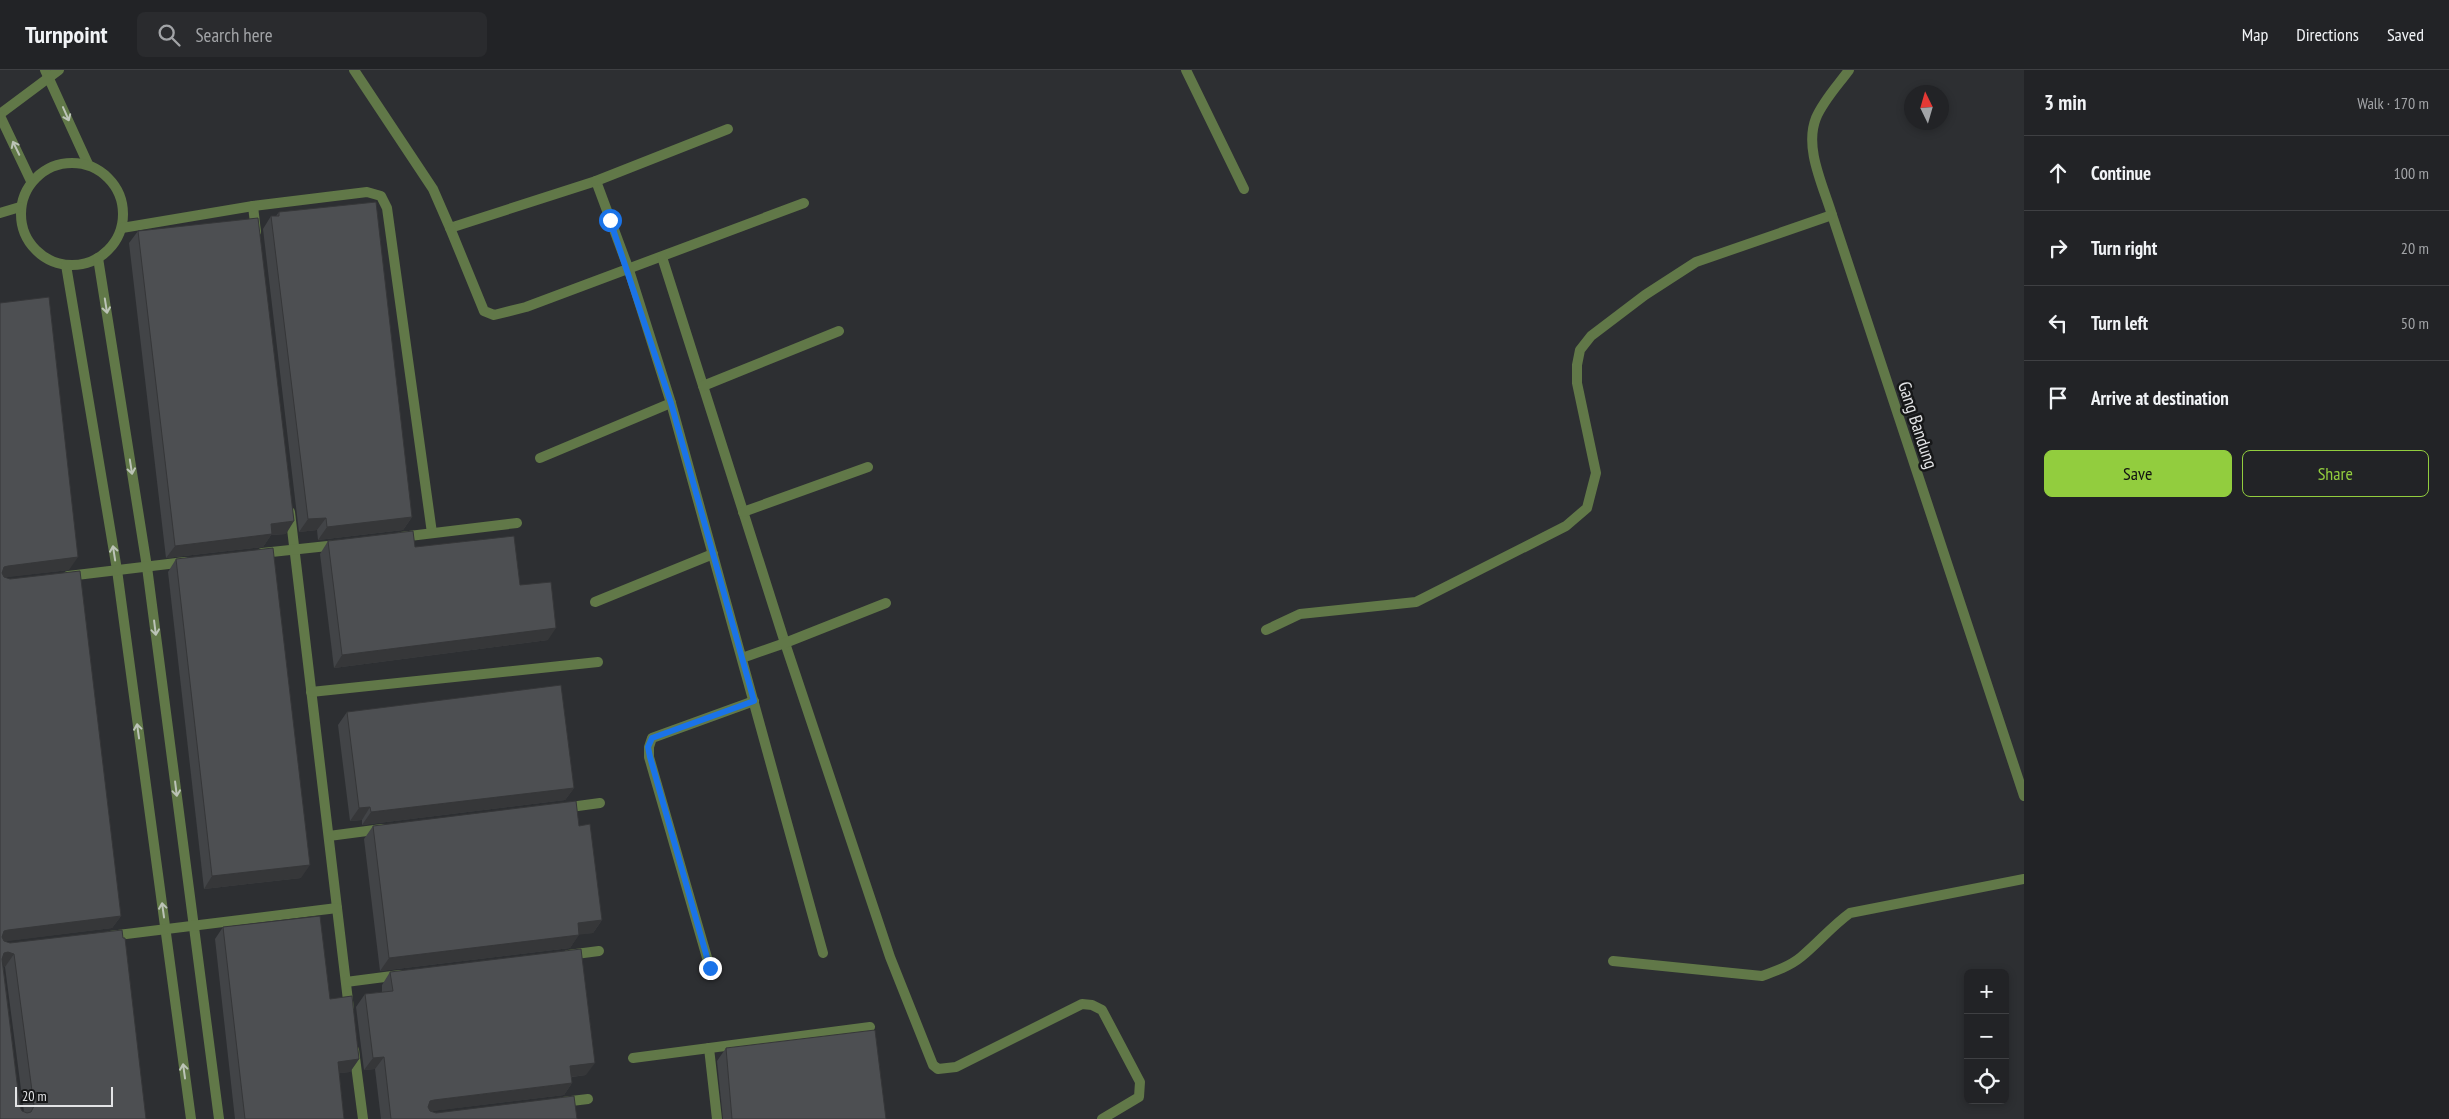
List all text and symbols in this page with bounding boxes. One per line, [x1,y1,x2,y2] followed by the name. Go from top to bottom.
[137,12,487,57] search box
[25,19,107,50] text: Turnpoint
[155,21,183,49] icon: search
[195,23,273,47] text: Search here
[2242,23,2268,46] text: Map
[2296,23,2359,46] text: Directions
[2387,23,2424,46] text: Saved
[1904,85,1949,130] north arrow
[2044,89,2086,116] text: 3 min
[2357,93,2429,113] text: Walk · 170 m
[62,106,72,121] one-way arrow
[11,141,21,156] one-way arrow
[2044,159,2072,187] icon: ahead
[2091,161,2151,185] text: Continue
[2394,163,2429,183] text: 100 m
[599,209,622,232] route start
[2044,234,2072,262] icon: right
[2091,236,2157,260] text: Turn right
[2401,238,2429,258] text: 20 m
[101,298,111,314] one-way arrow
[2044,309,2072,337] icon: left
[2091,311,2148,335] text: Turn left
[2401,313,2429,333] text: 50 m
[1893,378,1943,472] street label: Gang Bandung
[2044,384,2072,412] icon: arrive
[2091,386,2229,410] text: Arrive at destination
[2044,450,2232,497] button: Save
[2242,450,2429,497] button: Share
[127,459,137,475] one-way arrow
[108,545,118,561] one-way arrow
[150,619,160,635] one-way arrow
[133,724,143,740] one-way arrow
[171,780,181,796] one-way arrow
[157,902,167,918] one-way arrow
[699,957,722,980] route end
[1964,969,2009,1104] map controls
[1964,969,2009,1014] button: +
[1964,1014,2009,1059] button: −
[1964,1059,2009,1104] button: locate
[179,1063,189,1079] one-way arrow
[15,1084,112,1107] scale bar
[22,1087,47,1105] text: 20 m

